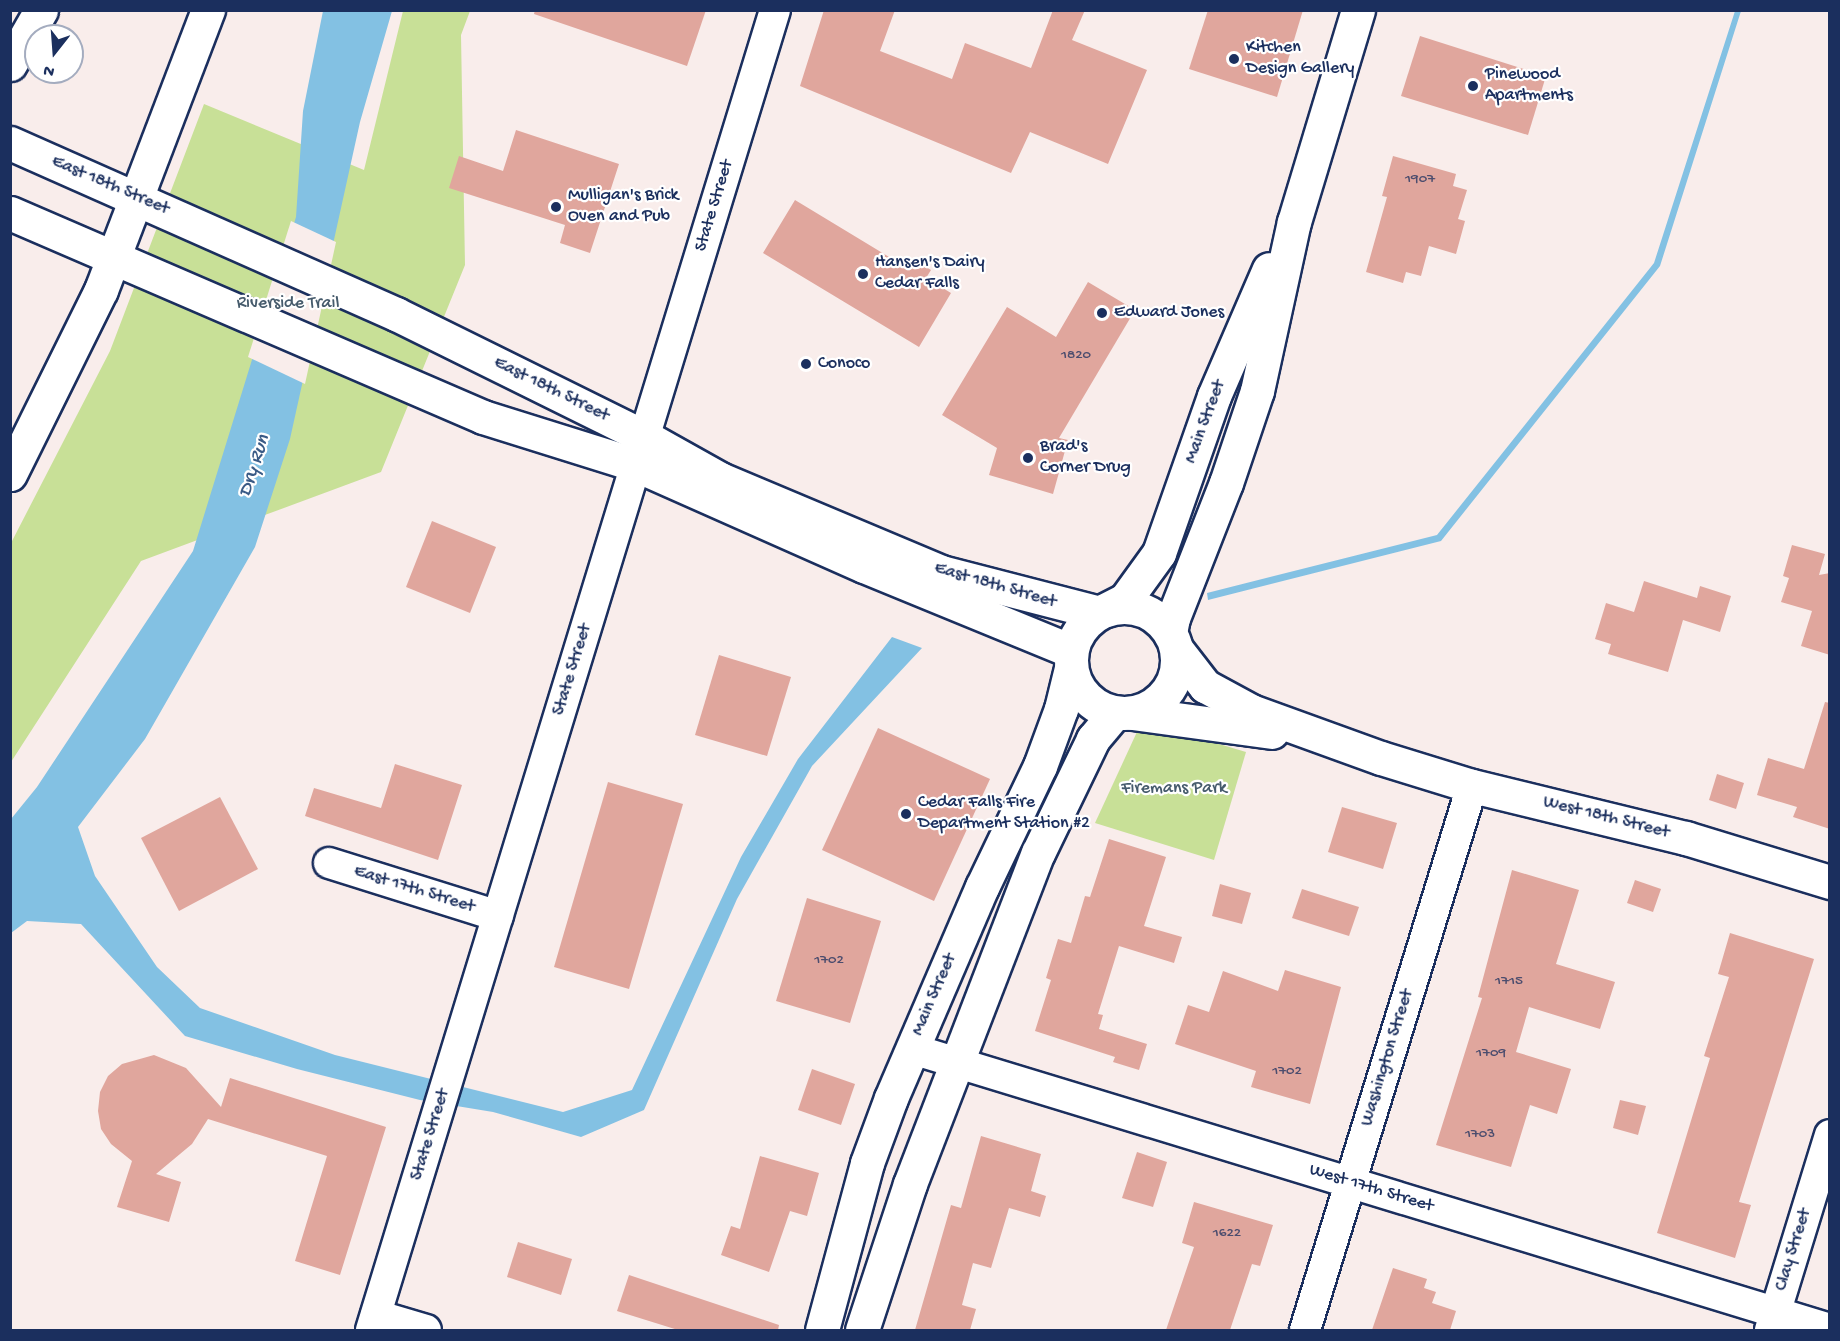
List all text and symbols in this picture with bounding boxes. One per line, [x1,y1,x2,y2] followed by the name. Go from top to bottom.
[24,24,84,84] north arrow
[1246,38,1354,80] place label: Kitchen Design Gallery
[1227,52,1241,66] marker: Kitchen Design Gallery
[41,59,57,80] text: N
[1485,65,1573,107] place label: Pinewood Apartments
[1466,79,1480,93] marker: Pinewood Apartments
[48,151,172,221] street label: East 18th Street
[691,158,739,254] street label: State Street
[1405,171,1435,189] house number: 1907
[568,186,679,228] place label: Mulligan's Brick Oven and Pub
[549,200,563,214] marker: Mulligan's Brick Oven and Pub
[875,253,985,296] place label: Hansen's Dairy Cedar Falls
[856,267,870,281] marker: Hansen's Dairy Cedar Falls
[237,293,339,315] park label: Riverside Trail
[1114,302,1224,324] place label: Edward Jones
[1095,306,1109,320] marker: Edward Jones
[1061,347,1091,365] house number: 1820
[490,353,612,427] street label: East 18th Street
[818,353,870,375] place label: Conoco
[799,357,813,371] marker: Conoco
[1181,377,1231,467] street label: Main Street
[234,432,276,500] water label: Dry Run
[1040,437,1131,480] place label: Brad's Corner Drug
[1021,451,1035,465] marker: Brad's Corner Drug
[932,558,1058,614] street label: East 18th Street
[549,622,597,718] street label: State Street
[1121,778,1227,800] park label: Firemans Park
[1541,792,1671,844] street label: West 18th Street
[918,793,1090,836] place label: Cedar Falls Fire Department Station #2
[899,807,913,821] marker: Cedar Falls Fire Department Station #2
[351,861,477,919] street label: East 17th Street
[908,951,962,1039] street label: Main Street
[814,952,844,970] house number: 1702
[1495,973,1523,991] house number: 1715
[1357,987,1419,1129] street label: Washington Street
[1476,1045,1506,1063] house number: 1709
[1272,1063,1302,1081] house number: 1702
[407,1087,455,1183] street label: State Street
[1465,1126,1495,1144] house number: 1703
[1306,1160,1436,1218] street label: West 17th Street
[1771,1206,1817,1294] street label: Clay Street
[1213,1225,1241,1243] house number: 1622

